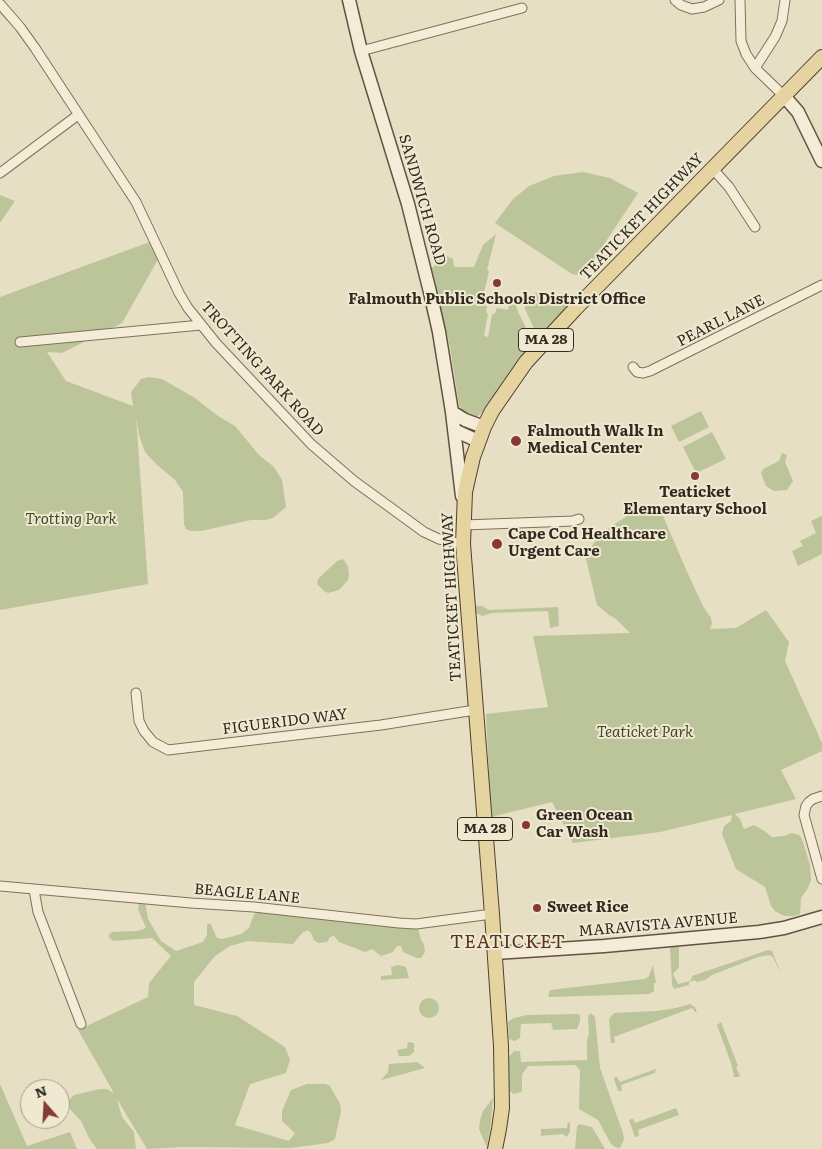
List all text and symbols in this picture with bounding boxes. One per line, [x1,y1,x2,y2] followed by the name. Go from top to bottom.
[395,132,449,268] street label: SANDWICH ROAD
[577,150,707,284] street label: TEATICKET HIGHWAY
[491,277,503,289] marker: Falmouth Public Schools District Office
[348,291,646,309] place label: Falmouth Public Schools District Office
[674,291,768,351] street label: PEARL LANE
[197,298,327,440] street label: TROTTING PARK ROAD
[518,328,574,352] road number: MA 28
[527,423,664,458] place label: Falmouth Walk In Medical Center
[509,434,523,448] marker: Falmouth Walk In Medical Center
[689,470,701,482] marker: Teaticket Elementary School
[623,484,767,519] place label: Teaticket Elementary School
[25,511,117,529] park label: Trotting Park
[439,512,465,682] street label: TEATICKET HIGHWAY
[508,526,666,561] place label: Cape Cod Healthcare Urgent Care
[490,537,504,551] marker: Cape Cod Healthcare Urgent Care
[221,705,349,739] street label: FIGUERIDO WAY
[597,724,693,742] park label: Teaticket Park
[536,807,633,842] place label: Green Ocean Car Wash
[458,818,512,841] road number: MA 28
[520,819,532,831] marker: Green Ocean Car Wash
[193,880,301,908] street label: BEAGLE LANE
[547,899,629,917] place label: Sweet Rice
[531,902,543,914] marker: Sweet Rice
[577,909,739,941] street label: MARAVISTA AVENUE
[449,932,567,954] district label: TEATICKET
[20,1079,70,1129] north arrow
[32,1079,49,1102] text: N

